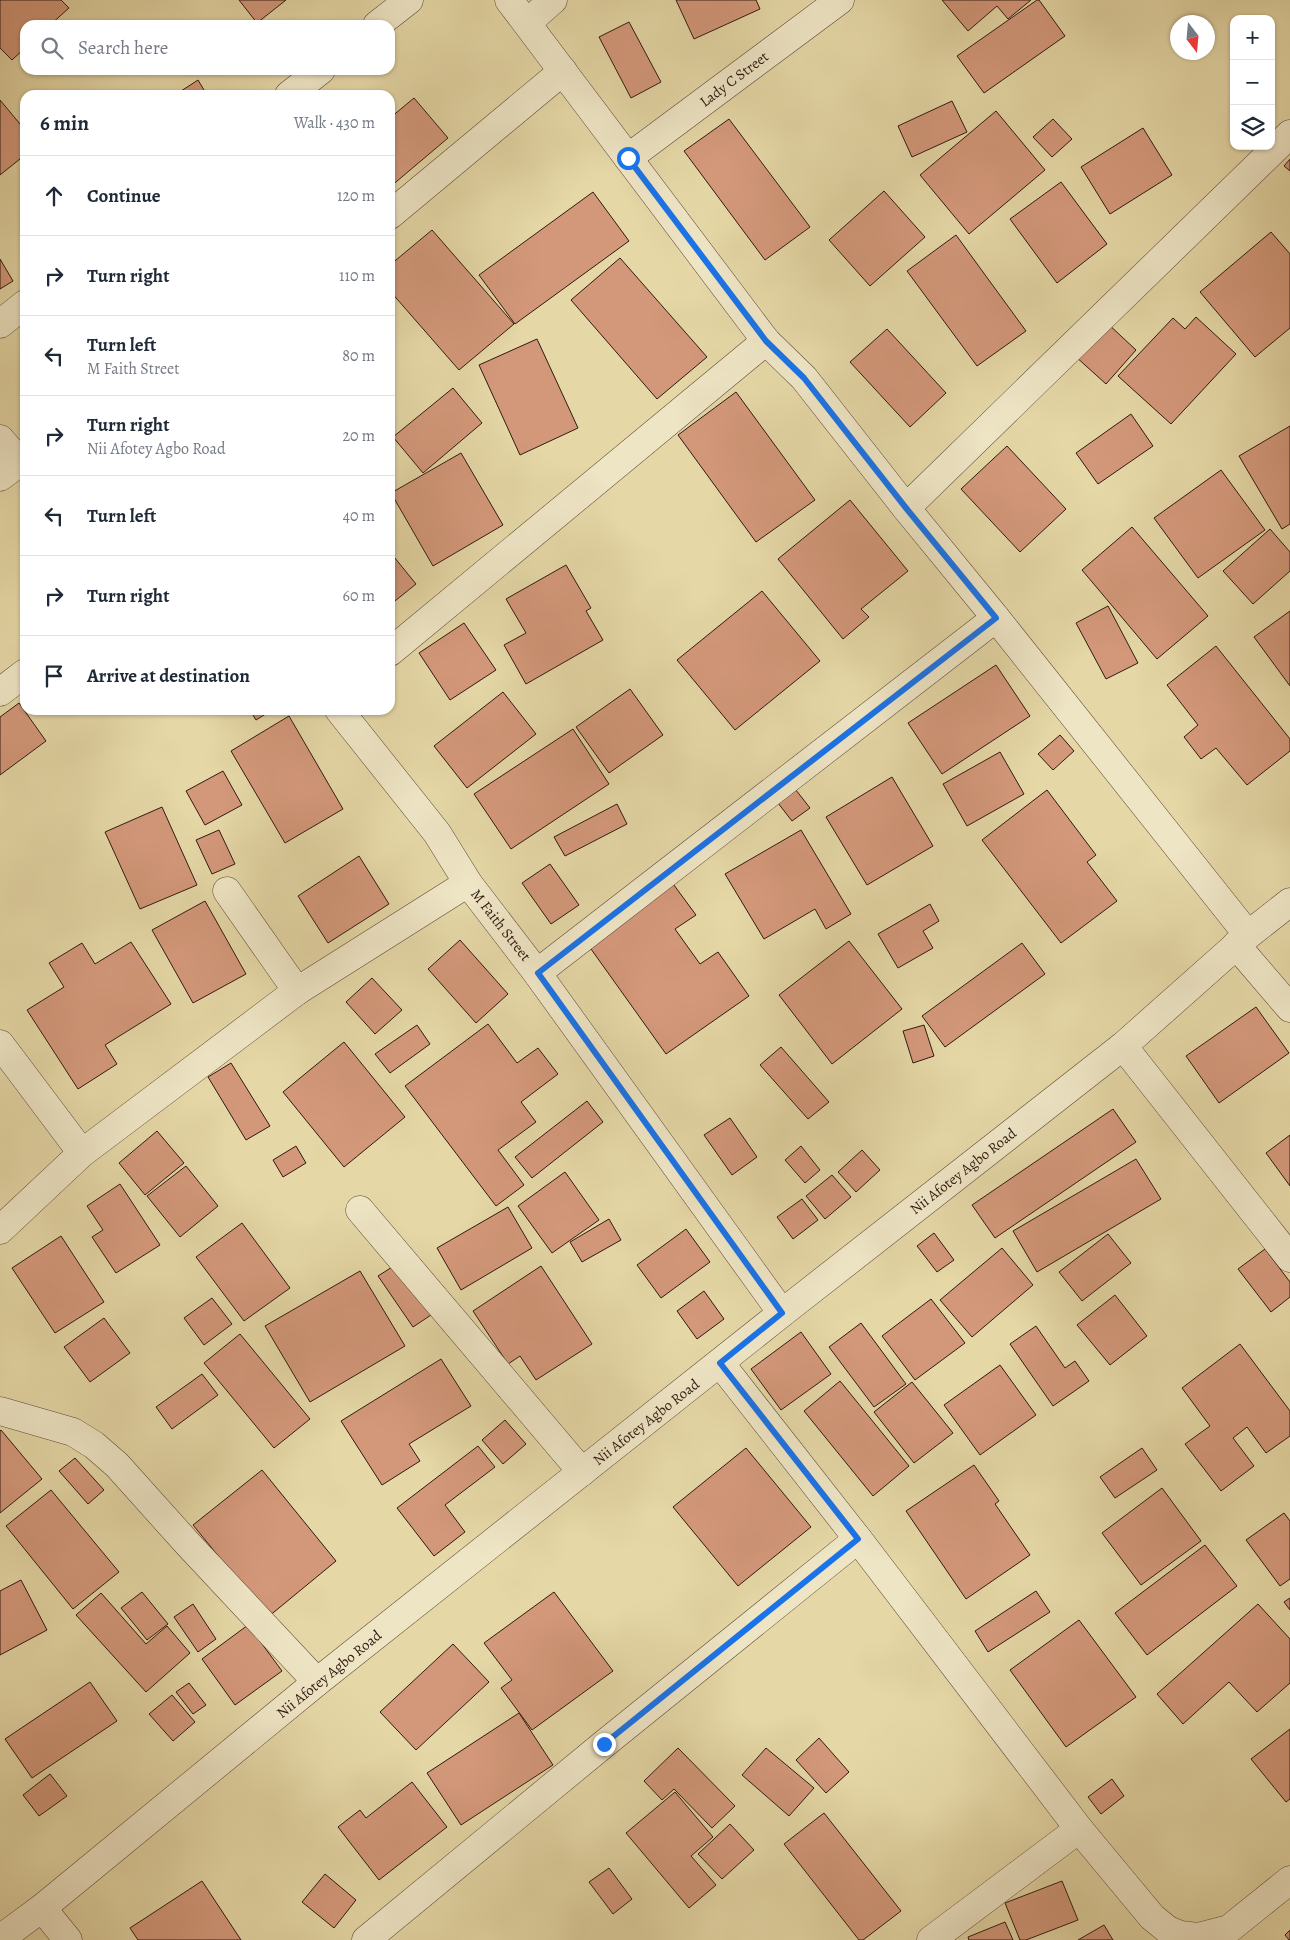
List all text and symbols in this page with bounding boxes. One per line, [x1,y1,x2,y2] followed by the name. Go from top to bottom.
[1170,15,1215,60] north arrow
[1230,15,1275,150] map controls
[1230,15,1275,60] button: +
[20,20,395,75] search box
[38,34,66,62] icon: search
[78,35,168,61] text: Search here
[695,46,773,112] street label: Lady C Street
[1230,60,1275,105] button: −
[1230,105,1275,150] button: layers
[40,109,89,137] text: 6 min
[294,112,375,134] text: Walk · 430 m
[617,147,640,170] route start
[40,182,68,210] icon: ahead
[87,183,161,209] text: Continue
[337,185,375,207] text: 120 m
[40,262,68,290] icon: right
[87,263,169,289] text: Turn right
[339,265,375,287] text: 110 m
[87,332,156,358] text: Turn left
[40,342,68,370] icon: left
[342,345,375,367] text: 80 m
[87,358,180,380] text: M Faith Street
[87,412,169,438] text: Turn right
[40,422,68,450] icon: right
[342,425,375,447] text: 20 m
[87,438,226,460] text: Nii Afotey Agbo Road
[40,502,68,530] icon: left
[87,503,156,529] text: Turn left
[343,505,375,527] text: 40 m
[40,582,68,610] icon: right
[87,583,169,609] text: Turn right
[343,585,375,607] text: 60 m
[40,662,68,690] icon: arrive
[87,663,250,689] text: Arrive at destination
[466,885,536,965] street label: M Faith Street
[906,1123,1021,1219] street label: Nii Afotey Agbo Road
[589,1374,704,1470] street label: Nii Afotey Agbo Road
[272,1625,386,1723] street label: Nii Afotey Agbo Road
[593,1733,616,1756] route end

